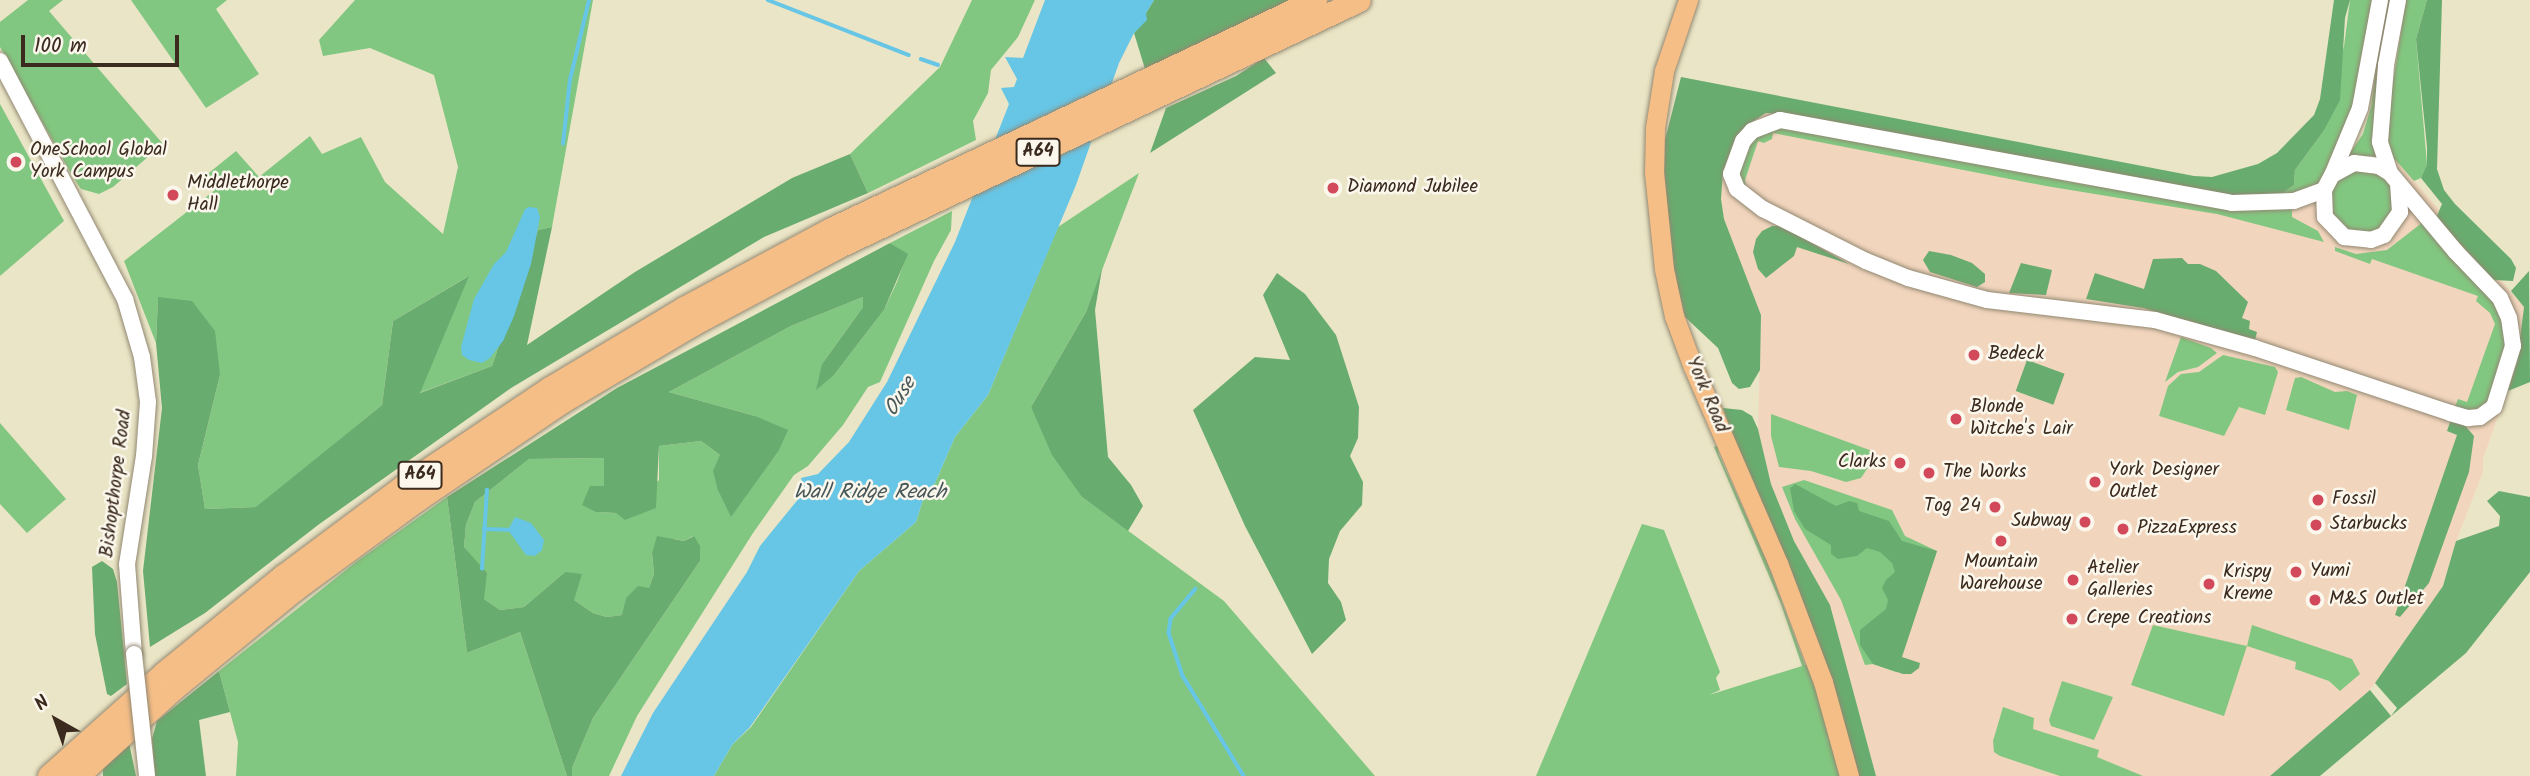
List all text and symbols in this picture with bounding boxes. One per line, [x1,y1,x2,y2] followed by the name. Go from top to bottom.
[24,21,182,65] scale bar
[34,30,87,63] text: 100 m
[1015,138,1061,167] road number: A64
[30,140,167,184] place label: OneSchool Global York Campus
[8,154,24,170] marker: OneSchool Global York Campus
[187,173,289,217] place label: Middlethorpe Hall
[1347,177,1478,199] place label: Diamond Jubilee
[1325,180,1341,196] marker: Diamond Jubilee
[165,187,181,203] marker: Middlethorpe Hall
[1988,344,2044,366] place label: Bedeck
[1966,347,1982,363] marker: Bedeck
[1680,354,1732,436] street label: York Road
[880,373,922,421] water label: Ouse
[1970,397,2072,441] place label: Blonde Witche's Lair
[97,409,137,559] street label: Bishopthorpe Road
[1948,411,1964,427] marker: Blonde Witche's Lair
[1838,452,1886,474] place label: Clarks
[1892,455,1908,471] marker: Clarks
[2109,460,2219,504] place label: York Designer Outlet
[397,461,443,490] road number: A64
[1943,462,2026,484] place label: The Works
[1921,465,1937,481] marker: The Works
[2087,474,2103,490] marker: York Designer Outlet
[794,480,946,506] water label: Wall Ridge Reach
[2332,489,2376,511] place label: Fossil
[2310,492,2326,508] marker: Fossil
[1924,496,1981,518] place label: Tog 24
[1987,499,2003,515] marker: Tog 24
[2011,511,2071,533] place label: Subway
[2077,514,2093,530] marker: Subway
[2330,514,2407,536] place label: Starbucks
[2308,517,2324,533] marker: Starbucks
[2137,518,2237,540] place label: PizzaExpress
[2115,521,2131,537] marker: PizzaExpress
[1993,533,2009,549] marker: Mountain Warehouse
[1959,552,2043,596] place label: Mountain Warehouse
[2087,558,2153,602] place label: Atelier Galleries
[2310,561,2350,583] place label: Yumi
[2223,562,2273,606] place label: Krispy Kreme
[2288,564,2304,580] marker: Yumi
[2065,572,2081,588] marker: Atelier Galleries
[2201,576,2217,592] marker: Krispy Kreme
[2329,589,2424,611] place label: M&S Outlet
[2307,592,2323,608] marker: M&S Outlet
[2086,608,2211,630] place label: Crepe Creations
[2064,611,2080,627] marker: Crepe Creations
[21,685,91,755] north arrow
[28,689,57,719] text: N

